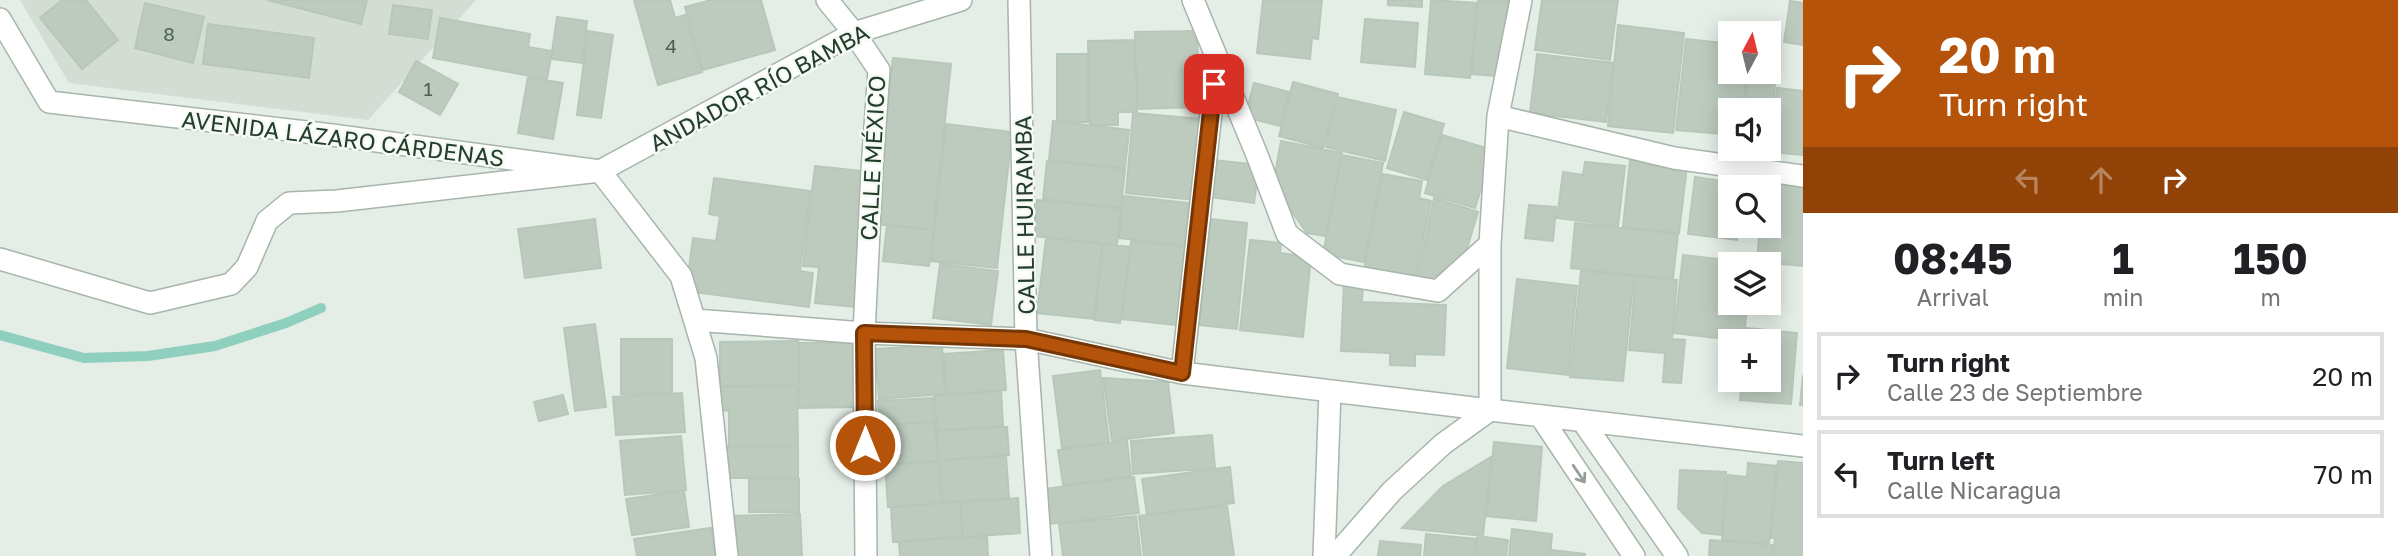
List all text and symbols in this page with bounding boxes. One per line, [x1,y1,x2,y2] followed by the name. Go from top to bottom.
[644,17,874,157] street label: ANDADOR RÍO BAMBA
[1718,21,1782,84] north arrow
[1718,21,1781,392] map controls
[163,22,175,45] house number: 8
[1939,25,2056,84] text: 20 m
[1824,28,1915,119] icon: right
[665,34,677,57] house number: 4
[1184,54,1244,114] pin
[1195,65,1233,103] icon: arrive
[854,75,890,241] street label: CALLE MÉXICO
[423,77,433,100] house number: 1
[1939,85,2088,123] text: Turn right
[1718,98,1781,161] button: sound
[180,104,506,172] street label: AVENIDA LÁZARO CÁRDENAS
[1008,115,1040,315] street label: CALLE HUIRAMBA
[2009,161,2047,199] icon: left
[2082,161,2120,199] icon: ahead
[2155,161,2193,199] icon: right
[1718,175,1781,238] button: search
[1893,233,2013,283] text: 08:45
[2112,233,2134,283] text: 1
[2233,233,2308,283] text: 150
[1718,252,1781,315] button: layers
[1917,283,1989,311] text: Arrival
[2103,283,2143,311] text: min
[2260,283,2281,311] text: m
[1718,329,1781,392] button: +
[1887,347,2010,378] text: Turn right
[1828,357,1866,395] icon: right
[2312,361,2373,392] text: 20 m
[1887,378,2142,406] text: Calle 23 de Septiembre
[828,408,902,482] position arrow
[1887,445,1995,476] text: Turn left
[1828,455,1866,493] icon: left
[2314,459,2373,490] text: 70 m
[1572,464,1586,483] one-way arrow
[1887,476,2061,504] text: Calle Nicaragua

